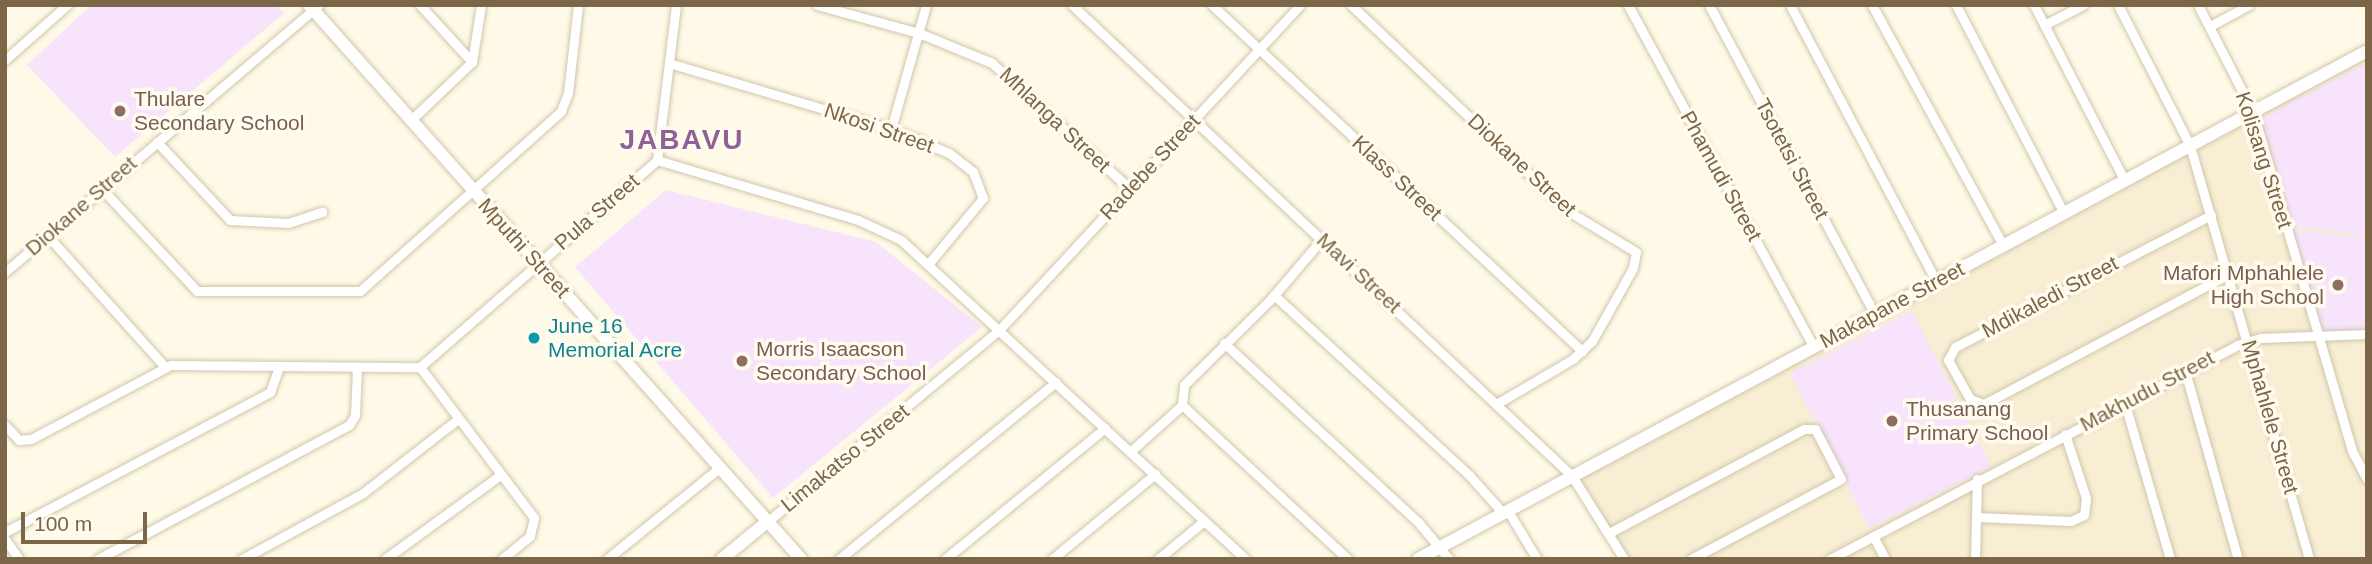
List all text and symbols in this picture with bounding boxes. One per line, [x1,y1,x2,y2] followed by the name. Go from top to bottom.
[994,62,1116,178] street label: Mhlanga Street
[134,86,304,136] place label: Thulare Secondary School
[2230,88,2298,232] street label: Kolisang Street
[1750,94,1834,224] street label: Tsotetsi Street
[821,97,937,159] street label: Nkosi Street
[112,103,128,119] marker: Thulare Secondary School
[1675,107,1767,245] street label: Phamudi Street
[1463,108,1581,222] street label: Diokane Street
[1095,109,1205,225] street label: Radebe Street
[620,123,744,157] district label: JABAVU
[1347,130,1447,226] street label: Klass Street
[20,151,142,261] street label: Diokane Street
[550,168,644,256] street label: Pula Street
[473,193,575,303] street label: Mputhi Street
[1312,228,1406,318] street label: Mavi Street
[1978,251,2122,343] street label: Mdikaledi Street
[1815,256,1969,354] street label: Makapane Street
[2163,260,2324,310] place label: Mafori Mphahlele High School
[2330,277,2346,293] marker: Mafori Mphahlele High School
[548,313,683,363] place label: June 16 Memorial Acre
[526,330,542,346] marker: June 16 Memorial Acre
[756,336,926,386] place label: Morris Isaacson Secondary School
[2236,337,2304,497] street label: Mphahlele Street
[2076,345,2218,437] street label: Makhudu Street
[734,353,750,369] marker: Morris Isaacson Secondary School
[1906,396,2048,446] place label: Thusanang Primary School
[776,399,914,517] street label: Limakatso Street
[1884,413,1900,429] marker: Thusanang Primary School
[24,498,150,542] scale bar
[34,512,92,535] text: 100 m

